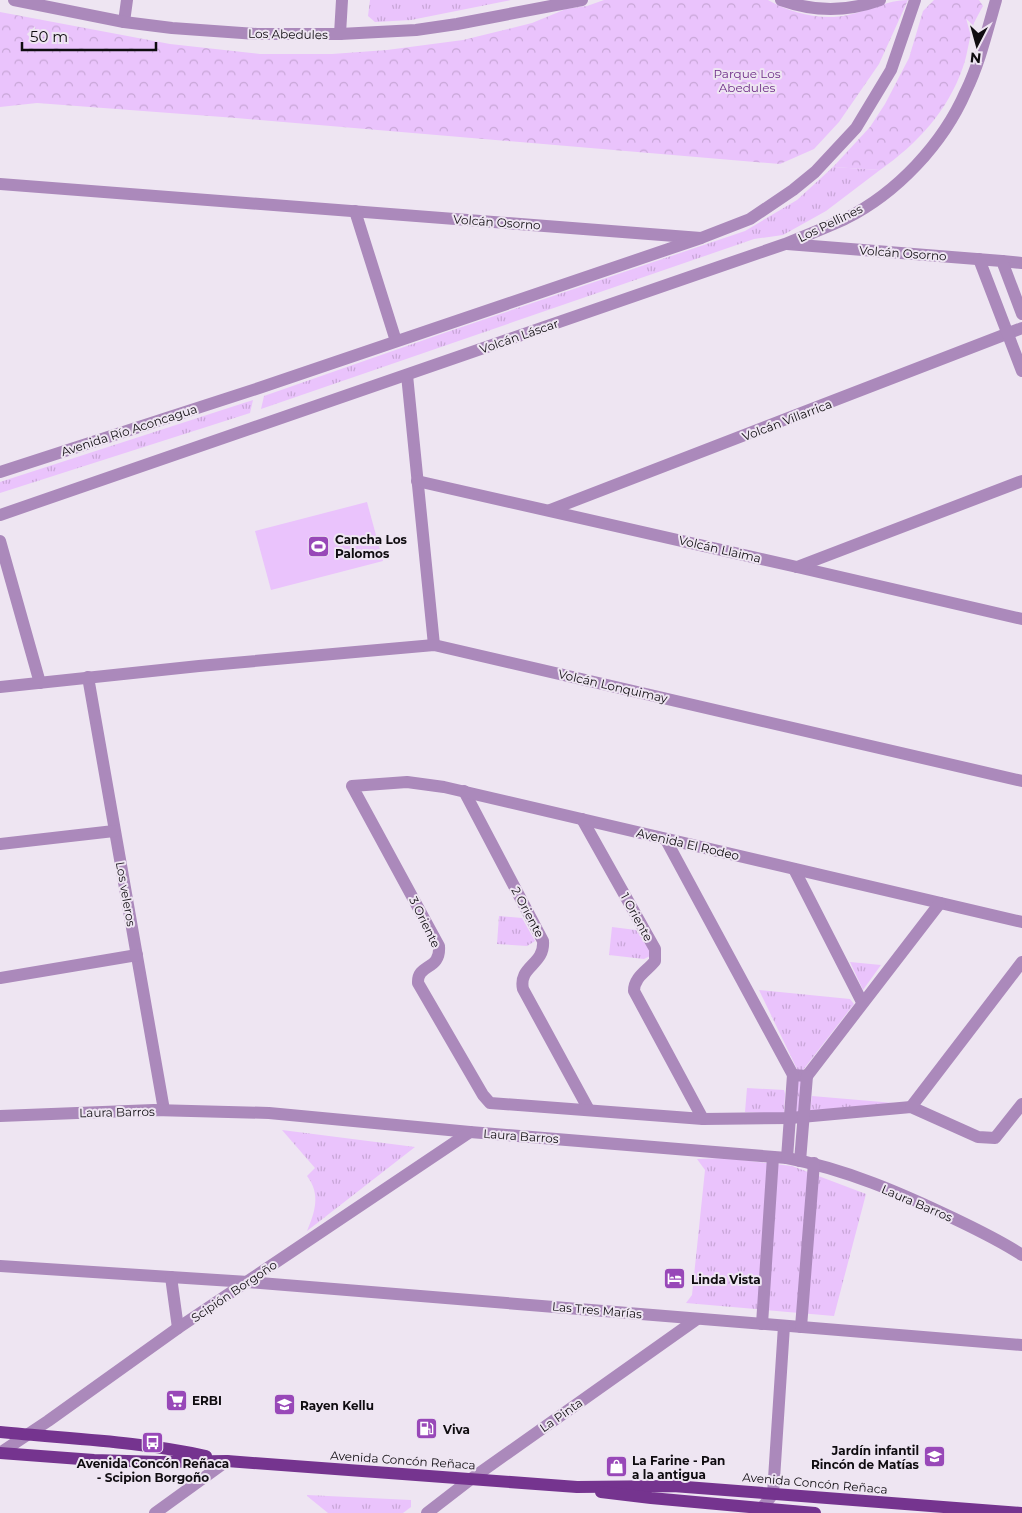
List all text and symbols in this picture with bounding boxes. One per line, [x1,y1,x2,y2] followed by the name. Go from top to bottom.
[22,20,156,52] scale bar
[952,20,1002,70] north arrow
[248,26,328,42] street label: Los Abedules
[30,27,68,46] text: 50 m
[969,48,982,67] text: N
[713,66,781,95] park label: Parque Los Abedules
[795,201,865,245] street label: Los Pellines
[453,211,541,233] street label: Volcán Osorno
[859,242,947,264] street label: Volcán Osorno
[478,315,560,356] street label: Volcán Láscar
[740,396,834,444] street label: Volcán Villarrica
[59,401,199,459] street label: Avenida Río Aconcagua
[335,532,408,561] place label: Cancha Los Palomos
[677,532,763,566] street label: Volcán Llaima
[307,534,331,558] sports icon: Cancha Los Palomos
[557,666,670,706] street label: Volcán Lonquimay
[635,825,741,863] street label: Avenida El Rodeo
[113,860,139,928] street label: Los veleros
[508,884,548,940] street label: 2 Oriente
[618,890,656,944] street label: 1 Oriente
[406,894,444,950] street label: 3 Oriente
[79,1104,155,1120] street label: Laura Barros
[483,1126,559,1146] street label: Laura Barros
[879,1181,955,1225] street label: Laura Barros
[188,1257,280,1325] street label: Scipión Borgoño
[663,1267,687,1291] hotel icon: Linda Vista
[691,1272,761,1287] place label: Linda Vista
[551,1299,643,1321] street label: Las Tres Marías
[164,1388,188,1412] supermarket icon: ERBI
[192,1393,222,1408] place label: ERBI
[272,1393,296,1417] school or university icon: Rayen Kellu
[537,1395,585,1435] street label: La Pinta
[300,1398,374,1413] place label: Rayen Kellu
[415,1417,439,1441] fuel station icon: Viva
[442,1422,470,1437] place label: Viva
[141,1430,165,1454] bus stop icon: Avenida Concón Reñaca - Scipion Borgoño
[811,1443,920,1472] place label: Jardín infantil Rincón de Matías
[923,1445,947,1469] school or university icon: Jardín infantil Rincón de Matías
[330,1447,476,1473] street label: Avenida Concón Reñaca
[632,1453,725,1482] place label: La Farine - Pan a la antigua
[604,1455,628,1479] shop icon: La Farine - Pan a la antigua
[76,1456,229,1485] place label: Avenida Concón Reñaca - Scipion Borgoño
[742,1469,888,1497] street label: Avenida Concón Reñaca

